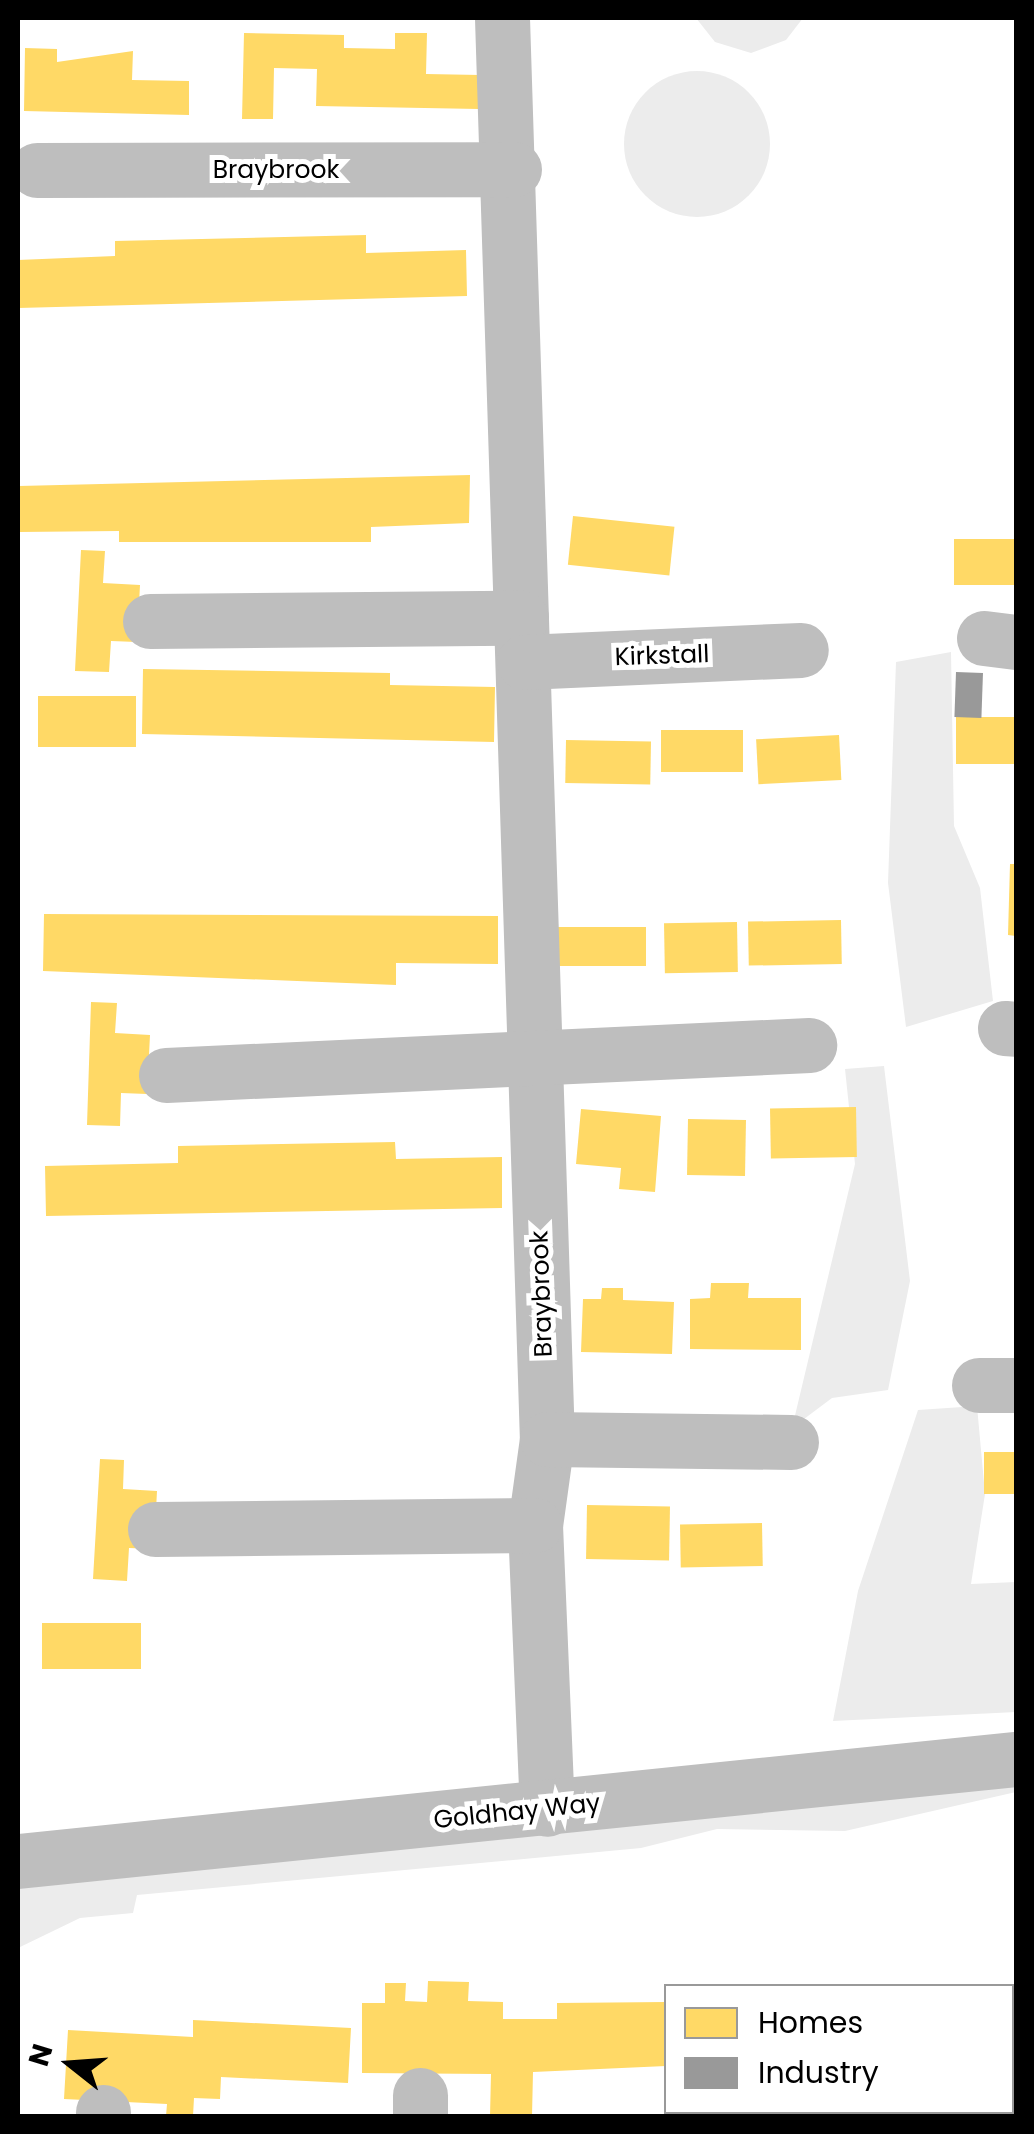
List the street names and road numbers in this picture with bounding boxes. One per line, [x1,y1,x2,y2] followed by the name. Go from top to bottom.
[213,155,339,185] street label: Braybrook
[614,639,710,673] street label: Kirkstall
[525,1230,559,1358] street label: Braybrook
[432,1788,602,1836] street label: Goldhay Way

